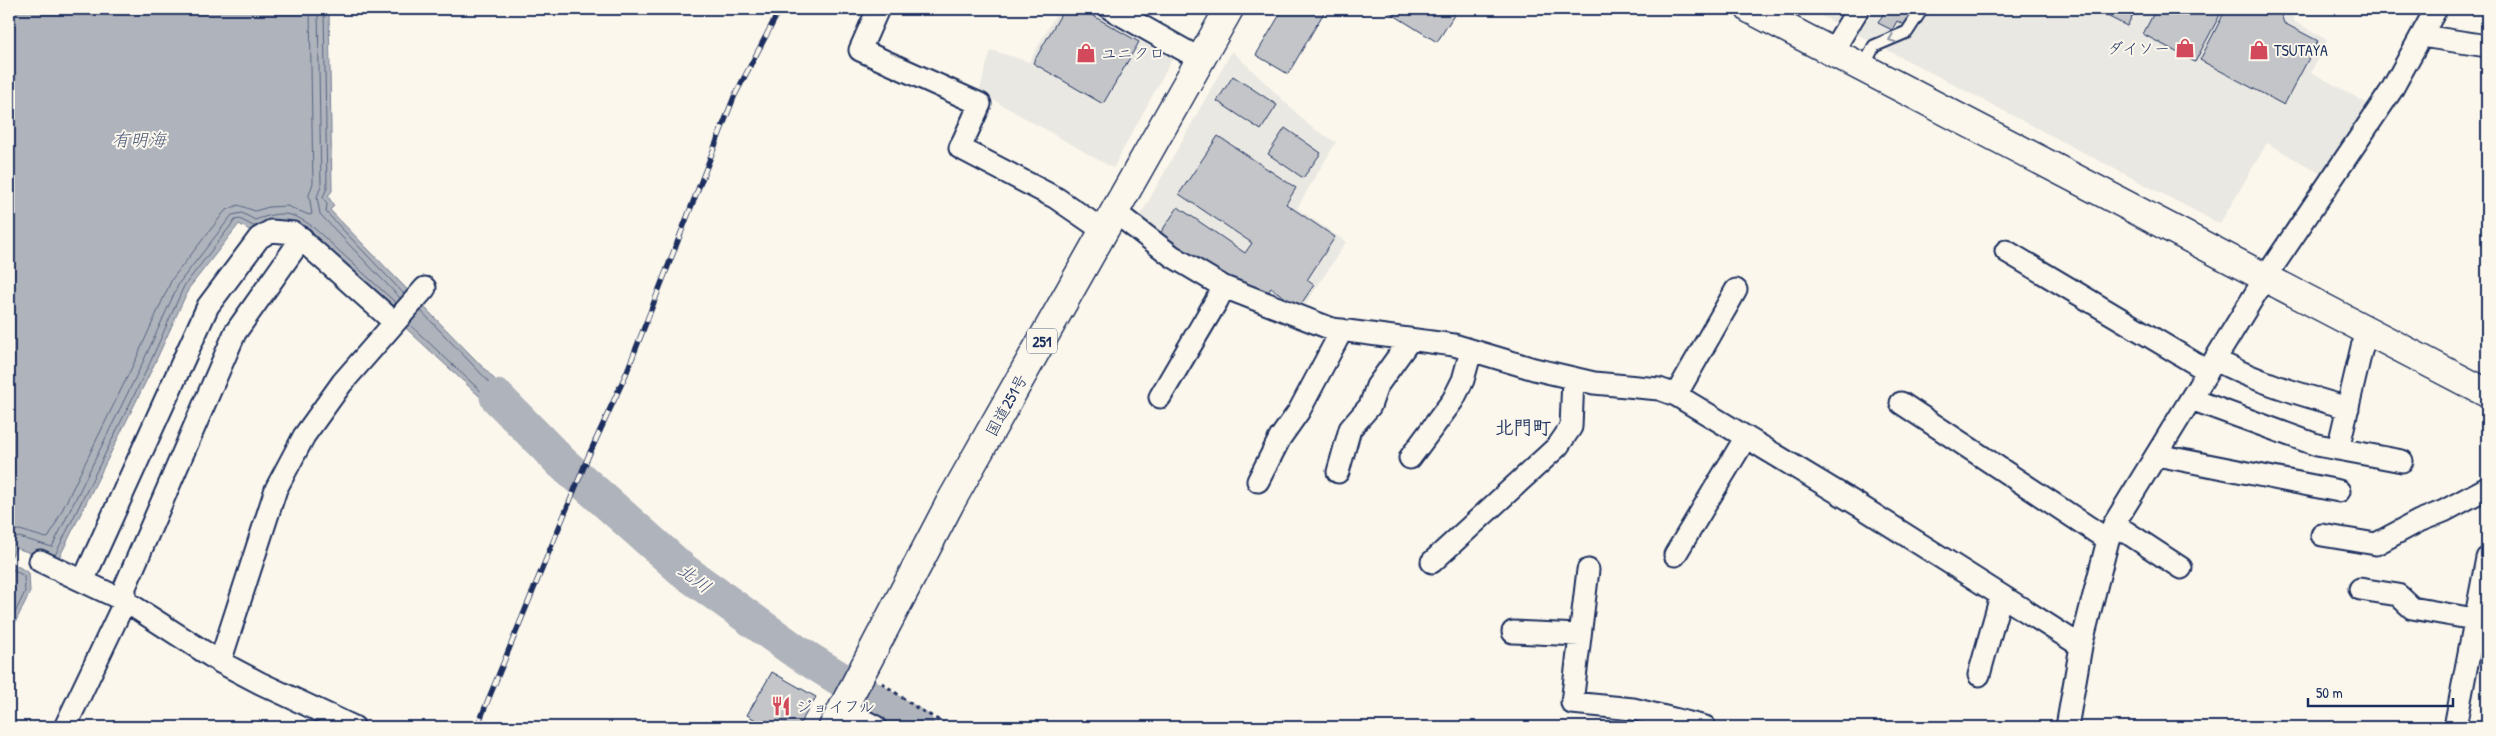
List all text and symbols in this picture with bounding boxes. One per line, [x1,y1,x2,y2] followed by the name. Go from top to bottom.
[1888,33,1897,43] one-way arrow
[2108,37,2170,59] place label: ダイソー
[2174,37,2196,59] shop icon: ダイソー
[2248,39,2270,61] shop icon: TSUTAYA
[2274,39,2328,61] place label: TSUTAYA
[1075,42,1097,64] shop icon: ユニクロ
[1101,42,1165,64] place label: ユニクロ
[112,127,168,152] water label: 有明海
[1027,328,1057,354] road number: 251
[980,370,1032,440] street label: 国道251号
[1494,414,1552,440] district label: 北門町
[673,557,717,599] water label: 北川
[2308,676,2454,708] scale bar
[2316,682,2343,703] text: 50 m
[770,695,792,717] restaurant icon: ジョイフル
[796,695,875,717] place label: ジョイフル

